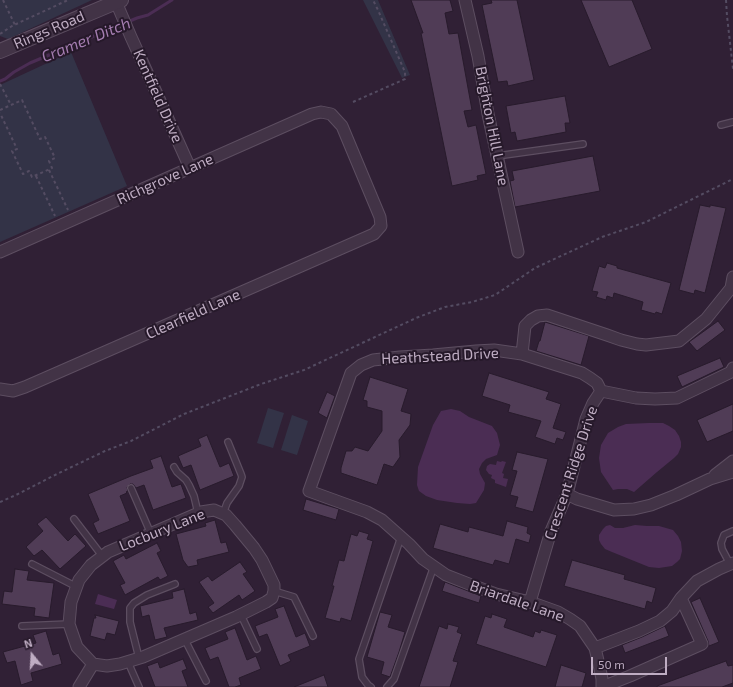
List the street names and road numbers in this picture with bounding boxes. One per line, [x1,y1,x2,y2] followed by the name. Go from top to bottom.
[11,7,87,53] street label: Rings Road
[129,47,187,145] street label: Kentfield Drive
[472,65,512,187] street label: Brighton Hill Lane
[114,150,216,208] street label: Richgrove Lane
[143,285,243,343] street label: Clearfield Lane
[381,344,499,368] street label: Heathstead Drive
[541,404,601,542] street label: Crescent Ridge Drive
[117,505,207,555] street label: Locbury Lane
[467,576,567,626] street label: Briardale Lane

